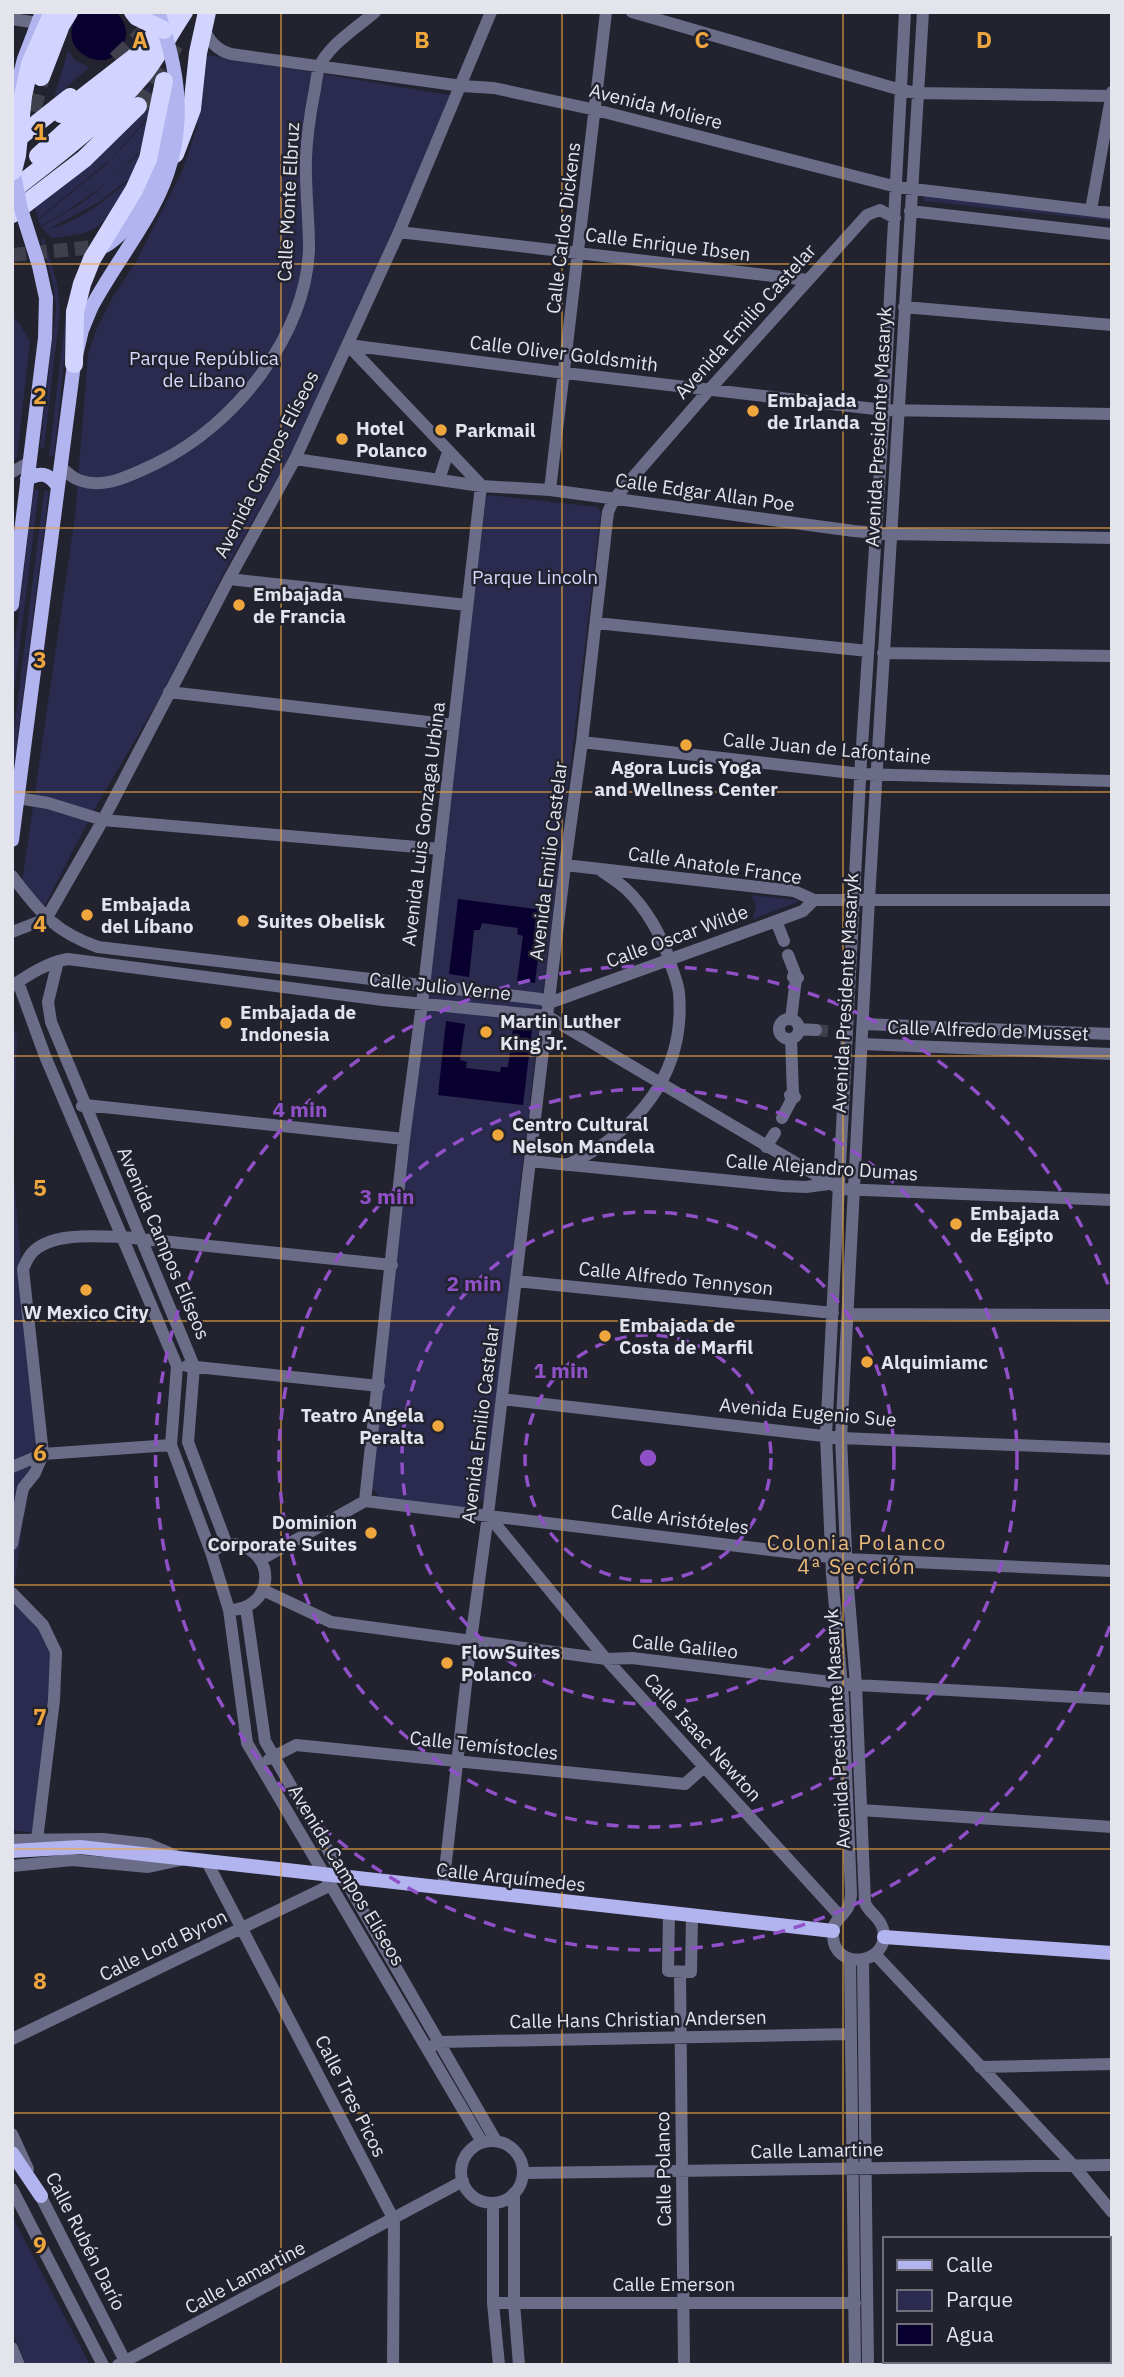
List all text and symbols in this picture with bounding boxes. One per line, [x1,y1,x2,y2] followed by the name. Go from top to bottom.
[132,24,148,54] text: A
[414,24,430,54] text: B
[695,24,710,54] text: C
[976,24,992,54] text: D
[587,78,725,134] street label: Avenida Moliere
[33,116,47,146] text: 1
[272,122,304,282] street label: Calle Monte Elbruz
[541,141,585,315] street label: Calle Carlos Dickens
[584,222,752,266] street label: Calle Enrique Ibsen
[669,238,821,404] street label: Avenida Emilio Castelar
[860,306,896,548] street label: Avenida Presidente Masaryk
[468,330,660,376] street label: Calle Oliver Goldsmith
[129,346,279,392] park label: Parque República de Líbano
[208,366,324,562] street label: Avenida Campos Elíseos
[33,380,47,410] text: 2
[767,388,860,434] place label: Embajada de Irlanda
[745,403,761,419] marker: Embajada de Irlanda
[356,416,427,462] place label: Hotel Polanco
[455,418,536,442] place label: Parkmail
[433,422,449,438] marker: Parkmail
[334,431,350,447] marker: Hotel Polanco
[614,468,796,516] street label: Calle Edgar Allan Poe
[472,565,598,589] park label: Parque Lincoln
[253,582,346,628] place label: Embajada de Francia
[231,597,247,613] marker: Embajada de Francia
[33,644,47,674] text: 3
[396,700,450,948] street label: Avenida Luis Gonzaga Urbina
[722,727,932,769] street label: Calle Juan de Lafontaine
[678,737,694,753] marker: Agora Lucis Yoga and Wellness Center
[594,755,778,801] place label: Agora Lucis Yoga and Wellness Center
[524,760,572,962] street label: Avenida Emilio Castelar
[626,841,804,889] street label: Calle Anatole France
[827,872,863,1114] street label: Avenida Presidente Masaryk
[101,892,194,938] place label: Embajada del Líbano
[603,899,751,973] street label: Calle Oscar Wilde
[79,907,95,923] marker: Embajada del Líbano
[33,908,47,938] text: 4
[257,909,385,933] place label: Suites Obelisk
[235,913,251,929] marker: Suites Obelisk
[368,967,512,1005] street label: Calle Julio Verne
[240,1000,356,1046] place label: Embajada de Indonesia
[500,1009,621,1055] place label: Martin Luther King Jr.
[887,1014,1089,1046] street label: Calle Alfredo de Musset
[218,1015,234,1031] marker: Embajada de Indonesia
[478,1024,494,1040] marker: Martin Luther King Jr.
[273,1095,327,1123] text: 4 min
[512,1112,655,1158] place label: Centro Cultural Nelson Mandela
[490,1127,506,1143] marker: Centro Cultural Nelson Mandela
[112,1143,216,1343] street label: Avenida Campos Elíseos
[725,1148,919,1186] street label: Calle Alejandro Dumas
[33,1172,47,1202] text: 5
[360,1182,414,1210] text: 3 min
[970,1201,1060,1247] place label: Embajada de Egipto
[948,1216,964,1232] marker: Embajada de Egipto
[577,1256,775,1300] street label: Calle Alfredo Tennyson
[447,1269,501,1297] text: 2 min
[78,1282,94,1298] marker: W Mexico City
[23,1300,149,1324] place label: W Mexico City
[619,1313,753,1359] place label: Embajada de Costa de Marfil
[456,1323,504,1525] street label: Avenida Emilio Castelar
[597,1328,613,1344] marker: Embajada de Costa de Marfil
[881,1350,988,1374] place label: Alquimiamc
[859,1354,875,1370] marker: Alquimiamc
[534,1356,588,1384] text: 1 min
[718,1392,898,1432] street label: Avenida Eugenio Sue
[301,1403,424,1449] place label: Teatro Angela Peralta
[430,1418,446,1434] marker: Teatro Angela Peralta
[33,1437,47,1467] text: 6
[636,1446,660,1470] centre of rings
[609,1499,751,1539] street label: Calle Aristóteles
[207,1510,357,1556] place label: Dominion Corporate Suites
[363,1525,379,1541] marker: Dominion Corporate Suites
[767,1528,947,1580] district label: Colonia Polanco 4ª Sección
[819,1608,855,1850] street label: Avenida Presidente Masaryk
[631,1628,739,1664] street label: Calle Galileo
[461,1640,560,1686] place label: FlowSuites Polanco
[439,1655,455,1671] marker: FlowSuites Polanco
[639,1668,767,1806] street label: Calle Isaac Newton
[33,1701,47,1731] text: 7
[409,1725,559,1765] street label: Calle Temístocles
[283,1780,411,1970] street label: Avenida Campos Elíseos
[435,1857,587,1897] street label: Calle Arquímedes
[95,1904,231,1986] street label: Calle Lord Byron
[33,1965,47,1995] text: 8
[509,2005,767,2033] street label: Calle Hans Christian Andersen
[310,2031,392,2161] street label: Calle Tres Picos
[650,2111,676,2227] street label: Calle Polanco
[750,2137,884,2163] street label: Calle Lamartine
[41,2168,131,2314] street label: Calle Rubén Darío
[33,2229,47,2259] text: 9
[181,2235,309,2319] street label: Calle Lamartine
[883,2237,1110,2363] legend
[946,2250,993,2278] text: Calle
[613,2272,735,2296] street label: Calle Emerson
[946,2285,1013,2313] text: Parque
[946,2320,994,2348] text: Agua

